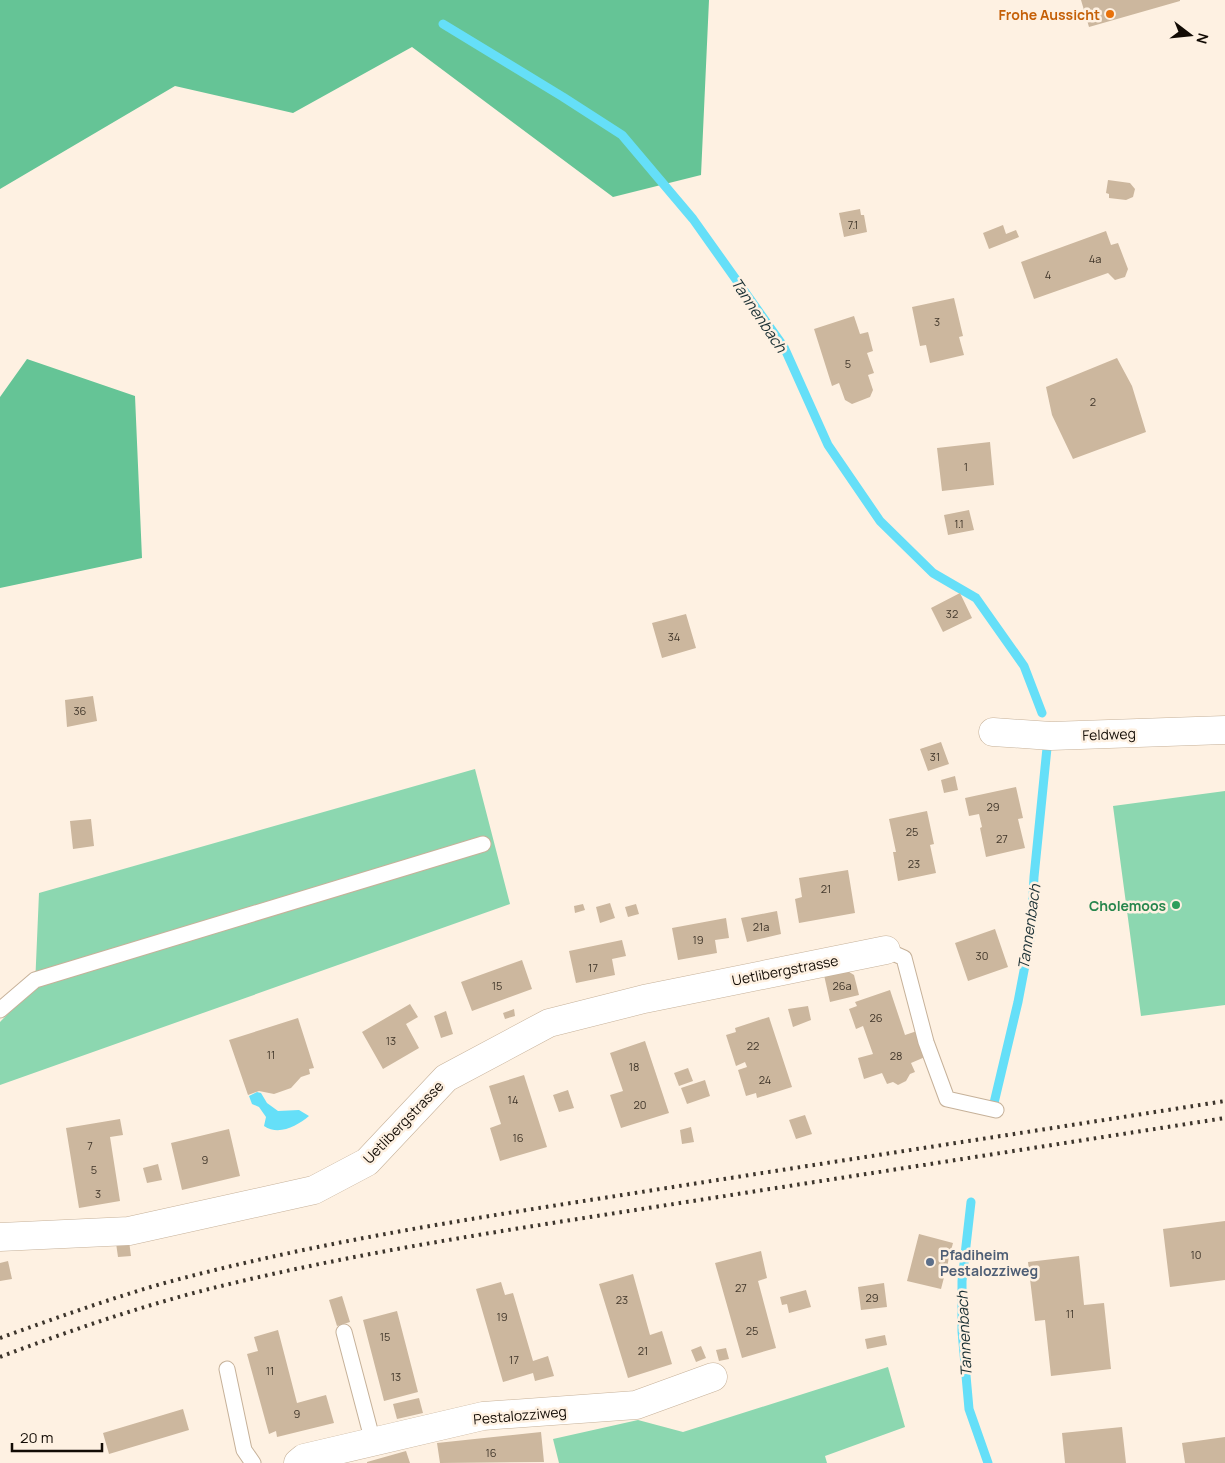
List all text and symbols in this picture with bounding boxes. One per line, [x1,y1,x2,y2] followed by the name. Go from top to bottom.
[998,5,1100,24] place label: Frohe Aussicht
[1104,8,1116,20] marker: Frohe Aussicht
[1165,10,1215,60] north arrow
[1192,31,1213,46] text: N
[848,217,858,232] house number: 7.1
[1089,251,1101,266] house number: 4a
[1045,267,1051,282] house number: 4
[726,274,792,357] water label: Tannenbach
[934,314,940,329] house number: 3
[845,356,851,371] house number: 5
[1090,394,1096,409] house number: 2
[964,459,968,474] house number: 1
[954,516,964,531] house number: 1.1
[946,606,958,621] house number: 32
[668,629,680,644] house number: 34
[74,703,87,718] house number: 36
[1082,724,1136,744] street label: Feldweg
[930,749,940,764] house number: 31
[986,799,1000,814] house number: 29
[906,824,918,839] house number: 25
[996,831,1008,846] house number: 27
[908,856,920,871] house number: 23
[821,881,831,896] house number: 21
[1013,882,1046,971] water label: Tannenbach
[1089,896,1166,915] place label: Cholemoos
[1170,899,1182,911] marker: Cholemoos
[753,919,769,934] house number: 21a
[692,932,704,947] house number: 19
[976,948,988,963] house number: 30
[730,950,840,990] street label: Uetlibergstrasse
[588,960,598,975] house number: 17
[492,978,502,993] house number: 15
[832,978,852,993] house number: 26a
[869,1010,883,1025] house number: 26
[386,1033,396,1048] house number: 13
[747,1038,759,1053] house number: 22
[267,1047,275,1062] house number: 11
[890,1048,902,1063] house number: 28
[629,1059,639,1074] house number: 18
[759,1072,771,1087] house number: 24
[359,1077,447,1167] street label: Uetlibergstrasse
[508,1092,518,1107] house number: 14
[634,1097,646,1112] house number: 20
[512,1130,524,1145] house number: 16
[87,1138,93,1153] house number: 7
[202,1152,209,1167] house number: 9
[91,1162,97,1177] house number: 5
[95,1186,101,1201] house number: 3
[940,1245,1038,1280] place label: Pfadiheim Pestalozziweg
[1190,1247,1202,1262] house number: 10
[924,1256,936,1268] marker: Pfadiheim Pestalozziweg
[735,1280,747,1295] house number: 27
[951,1289,977,1377] water label: Tannenbach
[865,1290,879,1305] house number: 29
[616,1292,628,1307] house number: 23
[1066,1306,1074,1321] house number: 11
[496,1309,508,1324] house number: 19
[746,1323,758,1338] house number: 25
[380,1329,390,1344] house number: 15
[638,1343,648,1358] house number: 21
[509,1352,519,1367] house number: 17
[266,1363,274,1378] house number: 11
[391,1369,401,1384] house number: 13
[473,1401,567,1429] street label: Pestalozziweg
[294,1406,301,1421] house number: 9
[12,1420,102,1452] scale bar
[20,1427,53,1448] text: 20 m
[485,1445,497,1460] house number: 16

